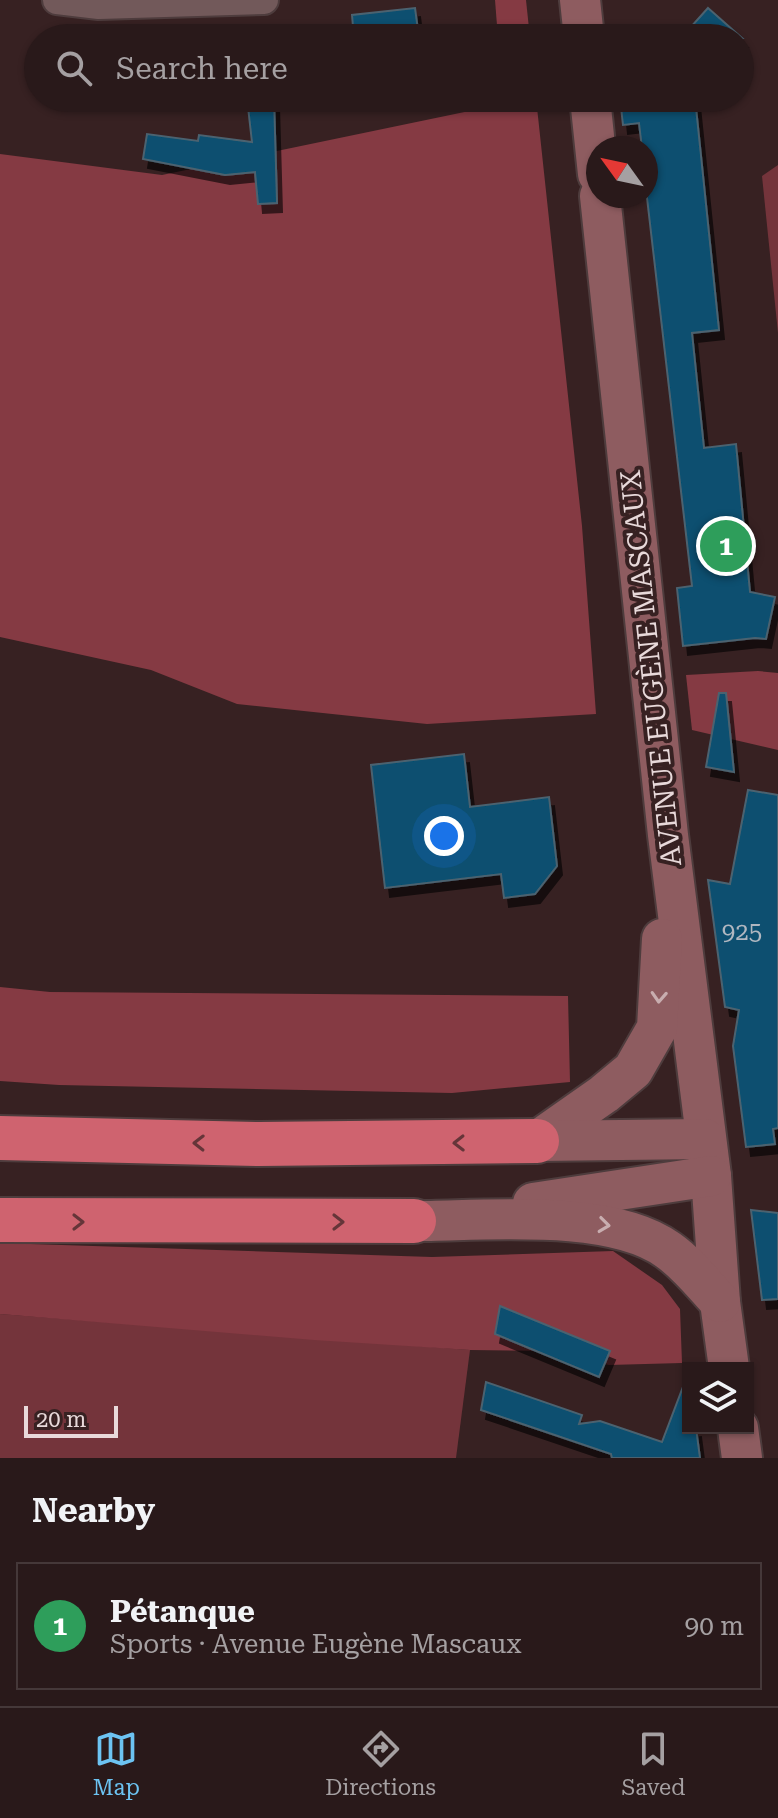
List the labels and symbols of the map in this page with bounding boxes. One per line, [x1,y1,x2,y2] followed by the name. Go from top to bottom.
[586,136,658,208] north arrow
[613,468,688,868] street label: AVENUE EUGÈNE MASCAUX
[700,516,752,576] pin: 1
[424,816,464,856] your location
[722,918,762,946] house number: 925
[650,991,667,1004] one-way arrow
[192,1134,205,1151] one-way arrow
[452,1134,465,1151] one-way arrow
[72,1213,85,1231] one-way arrow
[332,1213,345,1231] one-way arrow
[597,1217,610,1234] one-way arrow
[24,1402,118,1438] scale bar

